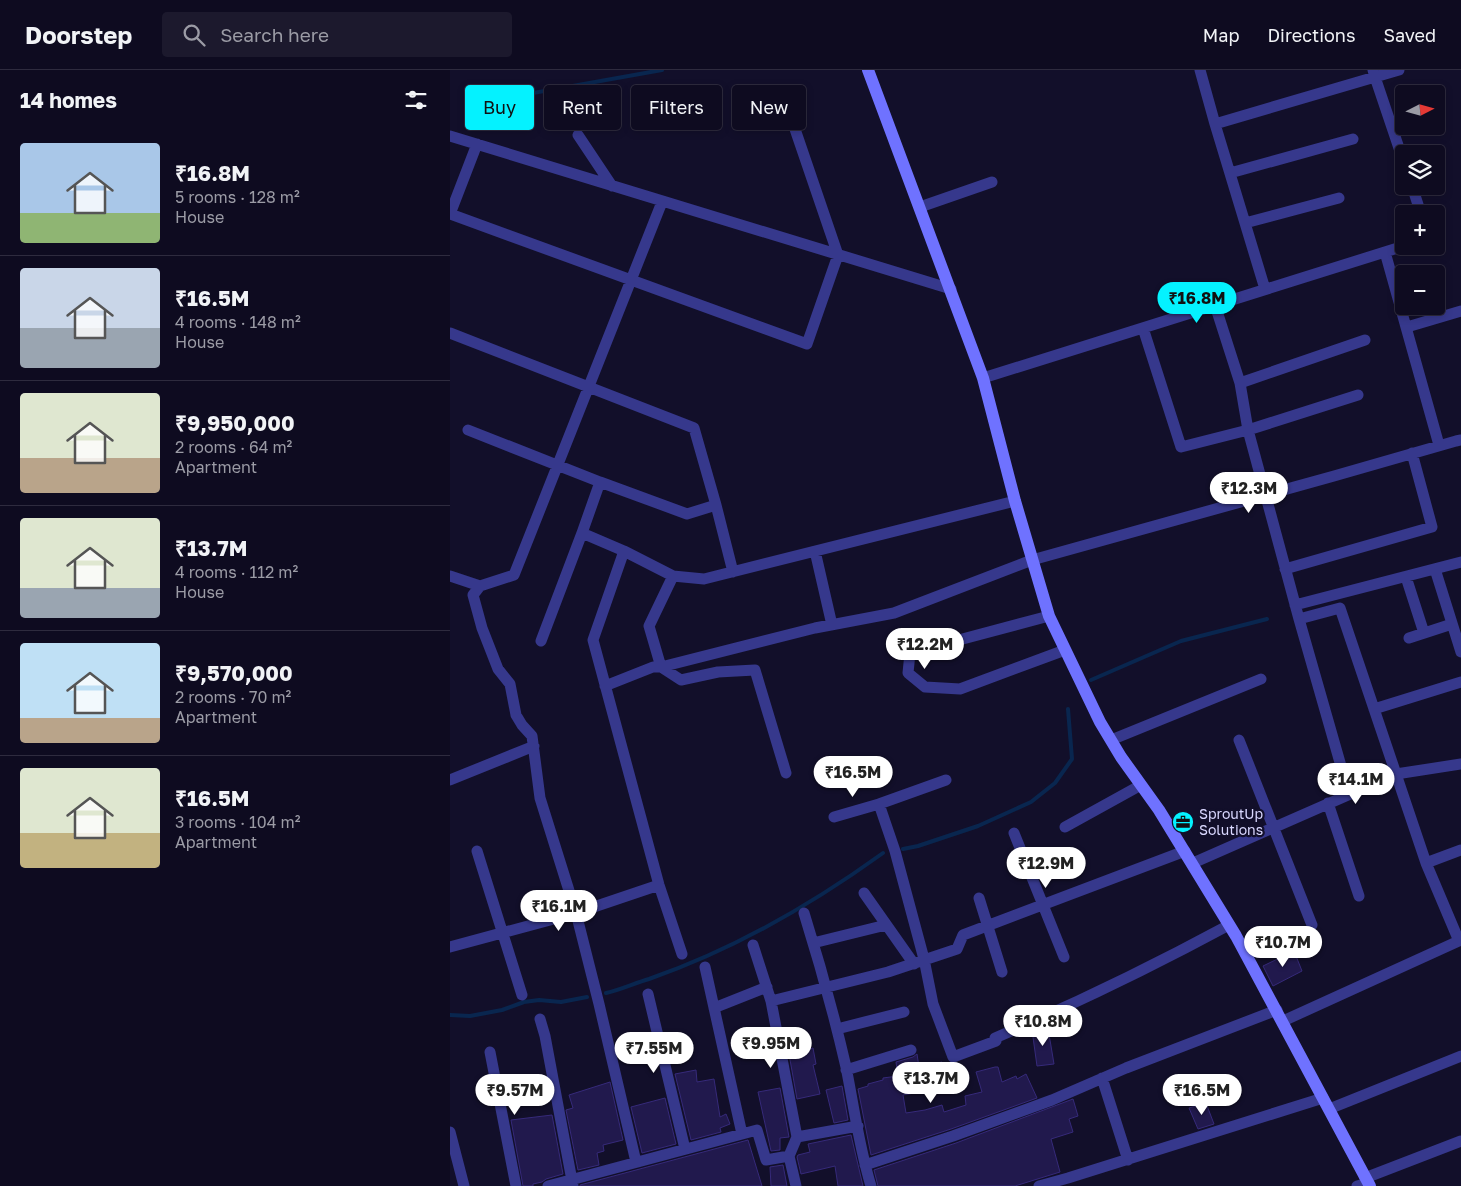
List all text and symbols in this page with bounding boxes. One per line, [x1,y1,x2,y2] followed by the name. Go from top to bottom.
[162,12,512,57] search box
[25,20,132,49] text: Doorstep
[180,21,208,49] icon: search
[220,23,329,46] text: Search here
[1203,24,1239,46] text: Map
[1267,24,1355,46] text: Directions
[1383,24,1436,46] text: Saved
[465,85,534,130] chip: Buy
[544,85,621,130] chip: Rent
[631,85,722,130] chip: Filters
[732,85,806,130] chip: New
[1395,85,1445,135] north arrow
[1395,85,1445,315] map controls
[402,86,430,114] icon: filters
[20,87,117,113] text: 14 homes
[1395,145,1445,195] button: layers
[175,160,250,186] text: ₹16.8M
[60,163,120,223] icon: home
[175,187,300,207] text: 5 rooms · 128 m²
[1395,205,1445,255] button: +
[175,207,224,227] text: House
[1395,265,1445,315] button: −
[1156,282,1238,324] pin: ₹16.8M
[175,285,249,311] text: ₹16.5M
[60,288,120,348] icon: home
[1168,288,1226,308] text: ₹16.8M
[175,312,301,332] text: 4 rooms · 148 m²
[175,332,224,352] text: House
[175,410,295,436] text: ₹9,950,000
[60,413,120,473] icon: home
[175,437,292,457] text: 2 rooms · 64 m²
[175,457,257,477] text: Apartment
[1208,472,1290,514] pin: ₹12.3M
[1221,478,1277,498] text: ₹12.3M
[175,535,248,561] text: ₹13.7M
[60,538,120,598] icon: home
[175,562,298,582] text: 4 rooms · 112 m²
[175,582,224,602] text: House
[884,628,966,670] pin: ₹12.2M
[897,634,953,654] text: ₹12.2M
[175,660,293,686] text: ₹9,570,000
[60,663,120,723] icon: home
[175,687,291,707] text: 2 rooms · 70 m²
[175,707,257,727] text: Apartment
[812,756,894,798] pin: ₹16.5M
[825,762,881,782] text: ₹16.5M
[1315,762,1397,805] pin: ₹14.1M
[1329,769,1384,789] text: ₹14.1M
[175,785,249,811] text: ₹16.5M
[60,788,120,848] icon: home
[1199,805,1263,838] place label: SproutUp Solutions
[1171,810,1195,834] office icon: SproutUp Solutions
[175,812,300,832] text: 3 rooms · 104 m²
[175,832,257,852] text: Apartment
[1005,846,1087,889] pin: ₹12.9M
[1018,853,1074,873] text: ₹12.9M
[518,890,600,932] pin: ₹16.1M
[531,896,587,916] text: ₹16.1M
[1242,926,1324,968] pin: ₹10.7M
[1255,932,1311,952] text: ₹10.7M
[1002,1004,1084,1047] pin: ₹10.8M
[1014,1011,1072,1031] text: ₹10.8M
[730,1026,812,1069] pin: ₹9.95M
[613,1032,695,1074] pin: ₹7.55M
[742,1033,800,1053] text: ₹9.95M
[626,1038,682,1058] text: ₹7.55M
[890,1062,972,1104] pin: ₹13.7M
[903,1068,959,1088] text: ₹13.7M
[474,1074,556,1116] pin: ₹9.57M
[1161,1074,1243,1116] pin: ₹16.5M
[486,1080,544,1100] text: ₹9.57M
[1174,1080,1230,1100] text: ₹16.5M

